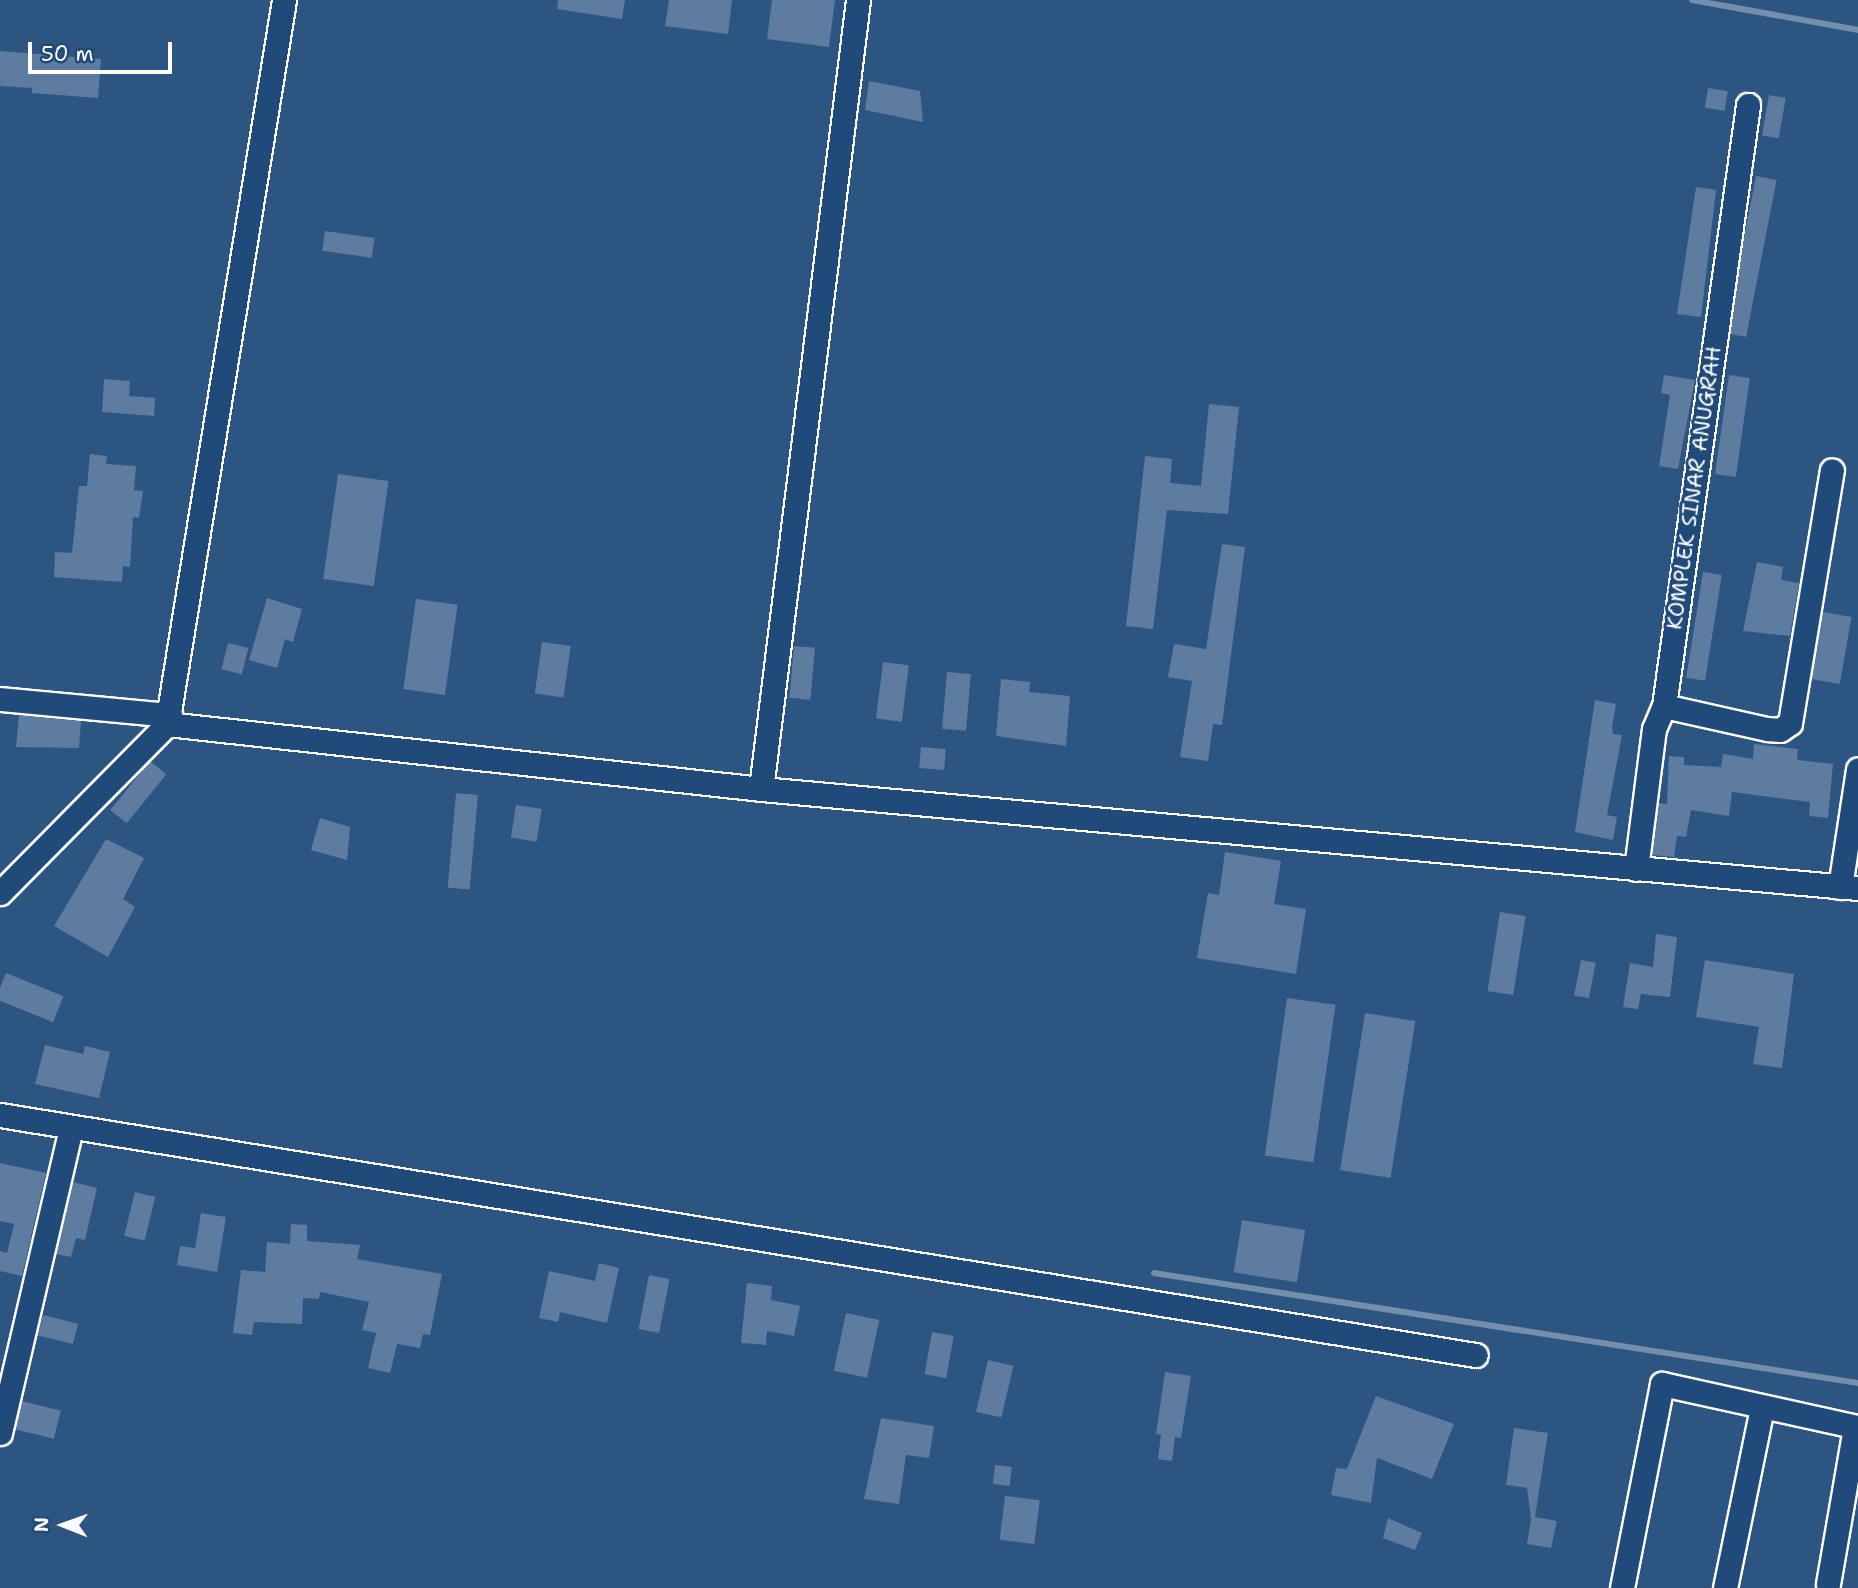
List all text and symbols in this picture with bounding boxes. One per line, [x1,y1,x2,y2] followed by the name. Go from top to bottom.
[32,28,175,72] scale bar
[41,40,94,68] text: 50 m
[1662,345,1726,631] street label: KOMPLEK SINAR ANUGRAH
[28,1490,98,1560] north arrow
[29,1517,54,1532] text: N

